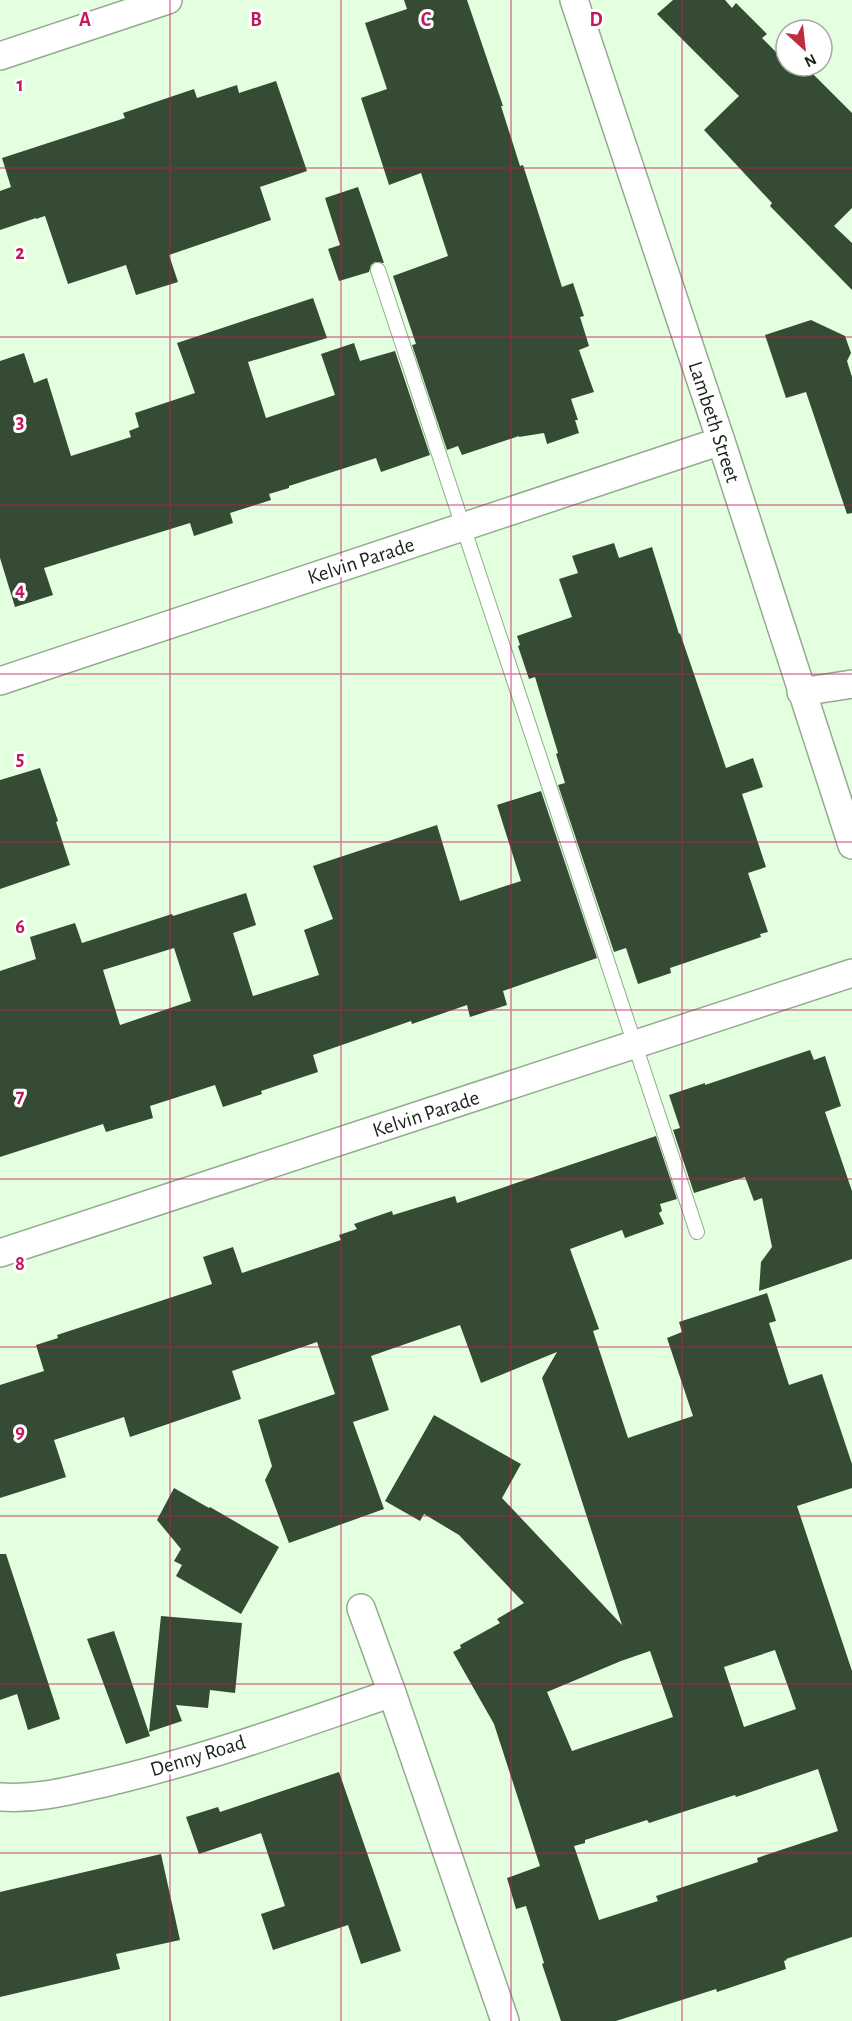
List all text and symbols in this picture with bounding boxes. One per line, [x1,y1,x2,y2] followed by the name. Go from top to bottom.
[79,10,91,30] text: A
[250,10,262,30] text: B
[421,10,432,30] text: C
[589,10,603,30] text: D
[774,18,834,78] north arrow
[802,51,819,70] text: N
[16,75,24,95] text: 1
[15,243,25,263] text: 2
[685,359,744,485] street label: Lambeth Street
[16,412,24,432] text: 3
[305,534,417,588] street label: Kelvin Parade
[15,580,25,600] text: 4
[16,749,24,769] text: 5
[15,917,25,937] text: 6
[16,1086,25,1106] text: 7
[370,1087,482,1141] street label: Kelvin Parade
[15,1254,25,1274] text: 8
[15,1422,25,1442] text: 9
[148,1732,248,1780] street label: Denny Road

